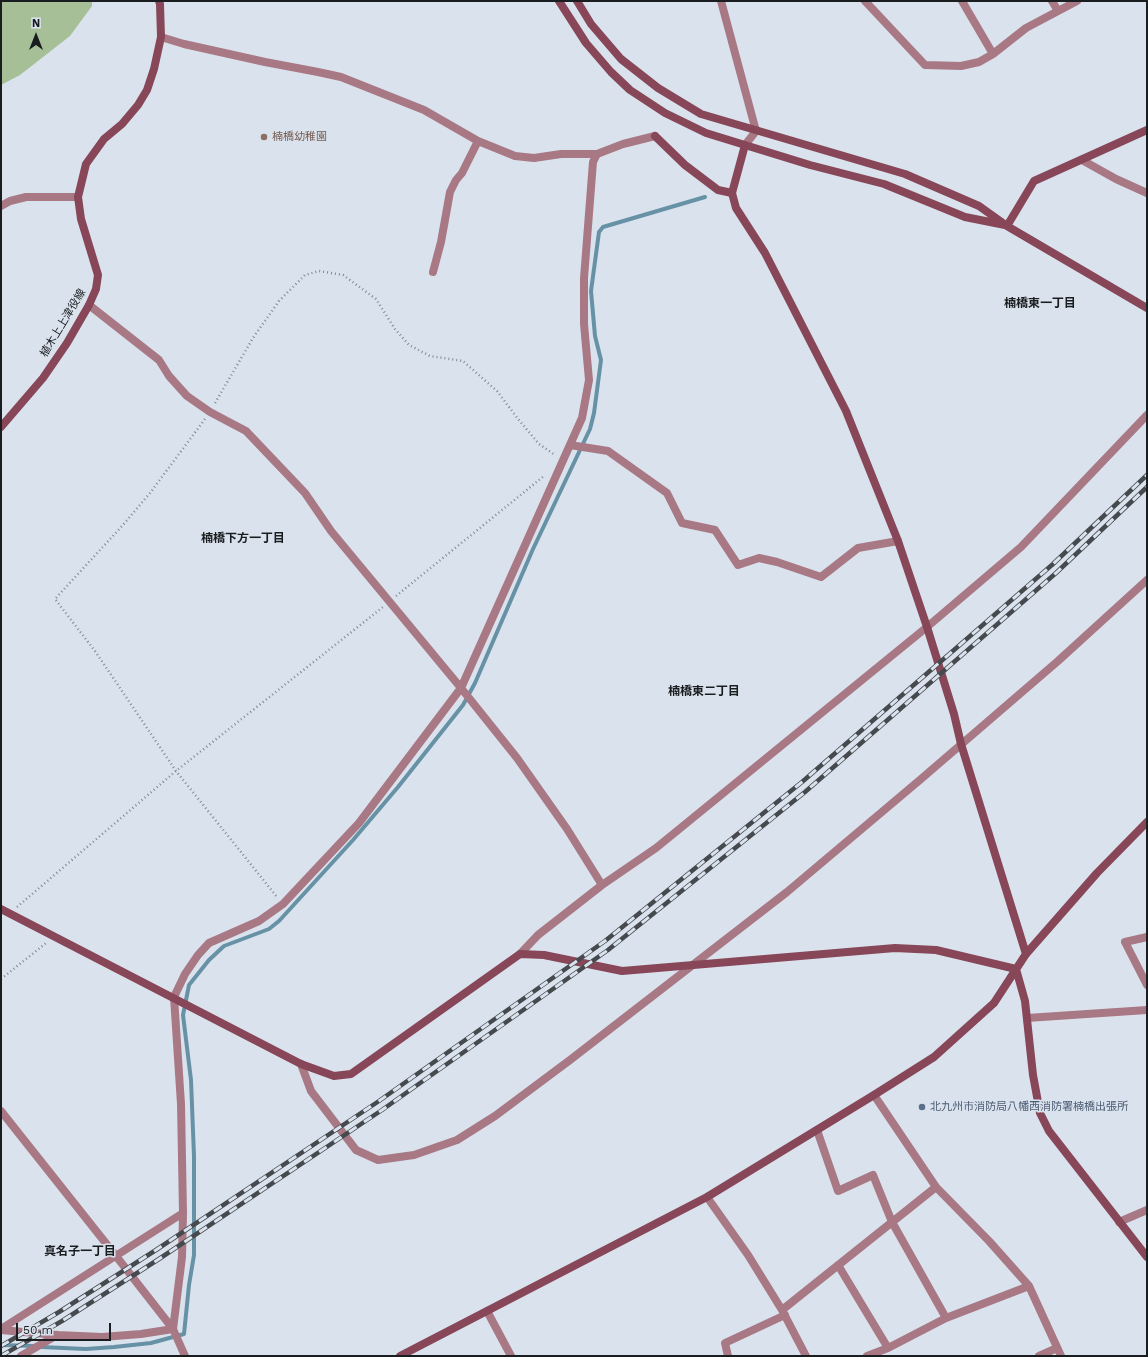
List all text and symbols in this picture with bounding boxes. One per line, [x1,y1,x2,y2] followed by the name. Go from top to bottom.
[16,16,56,56] north arrow
[32,17,40,30] text: N
[272,130,327,144] place label: 楠橋幼稚園
[259,132,269,142] marker: 楠橋幼稚園
[38,287,88,359] street label: 植木上上津役線
[1004,296,1076,310] district label: 楠橋東一丁目
[201,531,285,545] district label: 楠橋下方一丁目
[668,684,740,698] district label: 楠橋東二丁目
[930,1100,1128,1114] place label: 北九州市消防局八幡西消防署楠橋出張所
[917,1102,927,1112] marker: 北九州市消防局八幡西消防署楠橋出張所
[44,1244,116,1258] district label: 真名子一丁目
[18,1315,113,1341] scale bar
[23,1323,53,1337] text: 50 m

